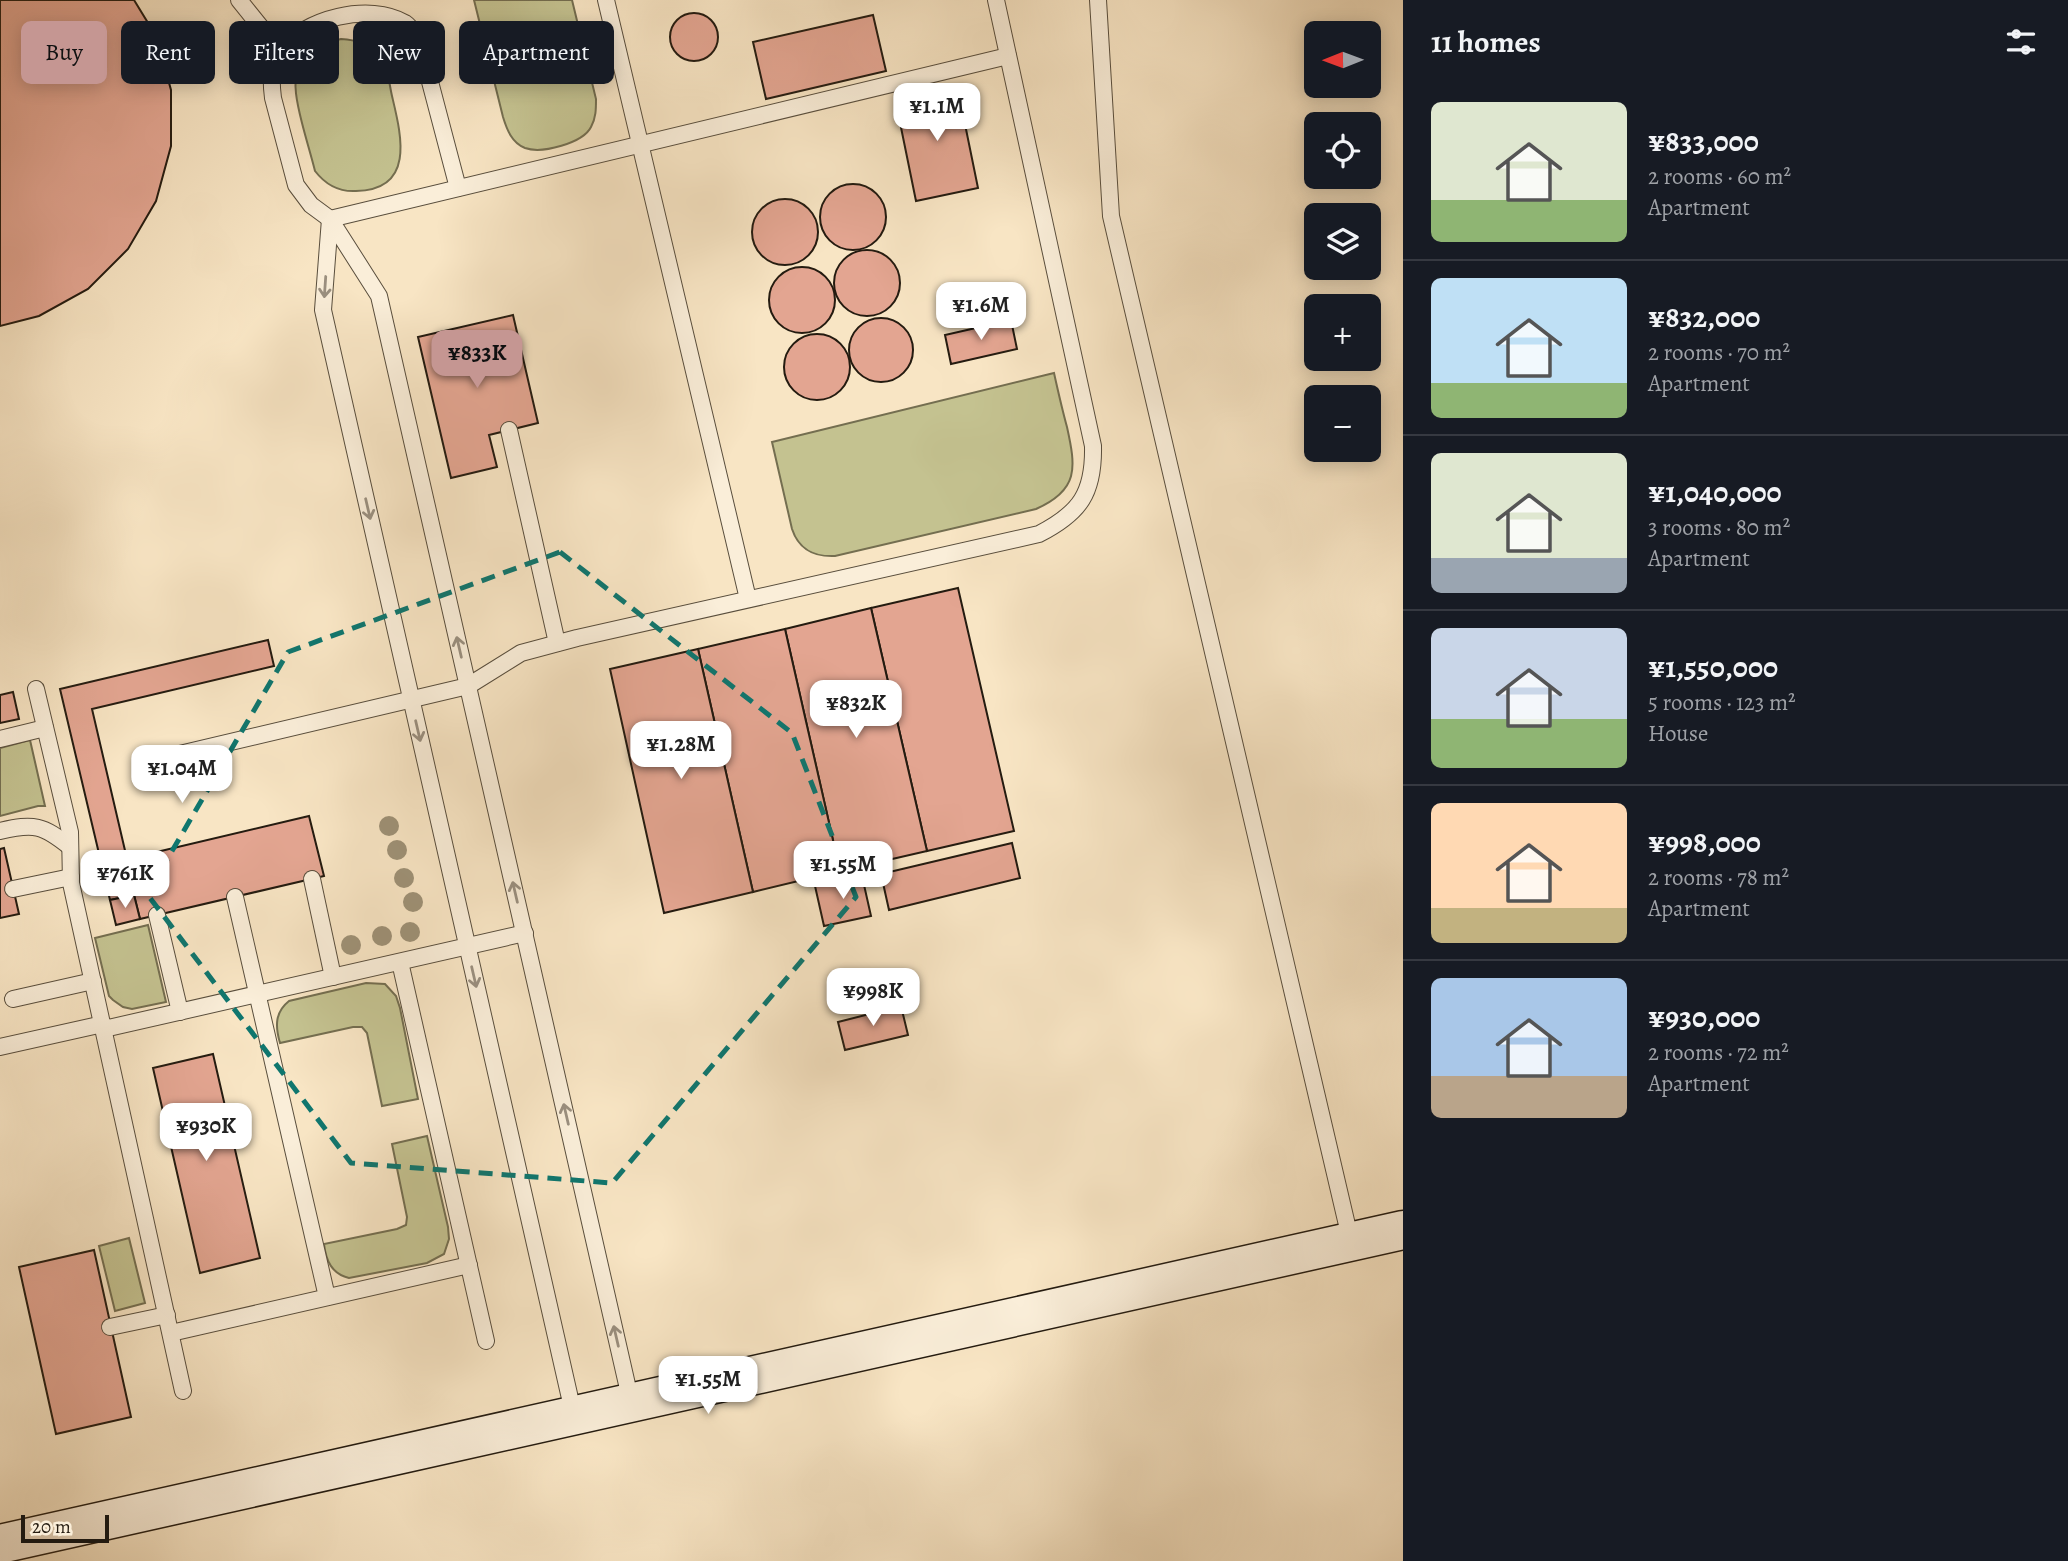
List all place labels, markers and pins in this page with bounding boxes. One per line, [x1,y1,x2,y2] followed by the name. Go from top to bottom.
[888,83,986,143] pin: ¥1.1M
[932,282,1030,342] pin: ¥1.6M
[428,330,526,390] pin: ¥833K
[807,680,905,740] pin: ¥832K
[624,722,738,781] pin: ¥1.28M
[125,746,239,805] pin: ¥1.04M
[786,842,900,901] pin: ¥1.55M
[76,850,174,910] pin: ¥761K
[824,968,922,1028] pin: ¥998K
[157,1104,255,1163] pin: ¥930K
[651,1356,765,1416] pin: ¥1.55M

